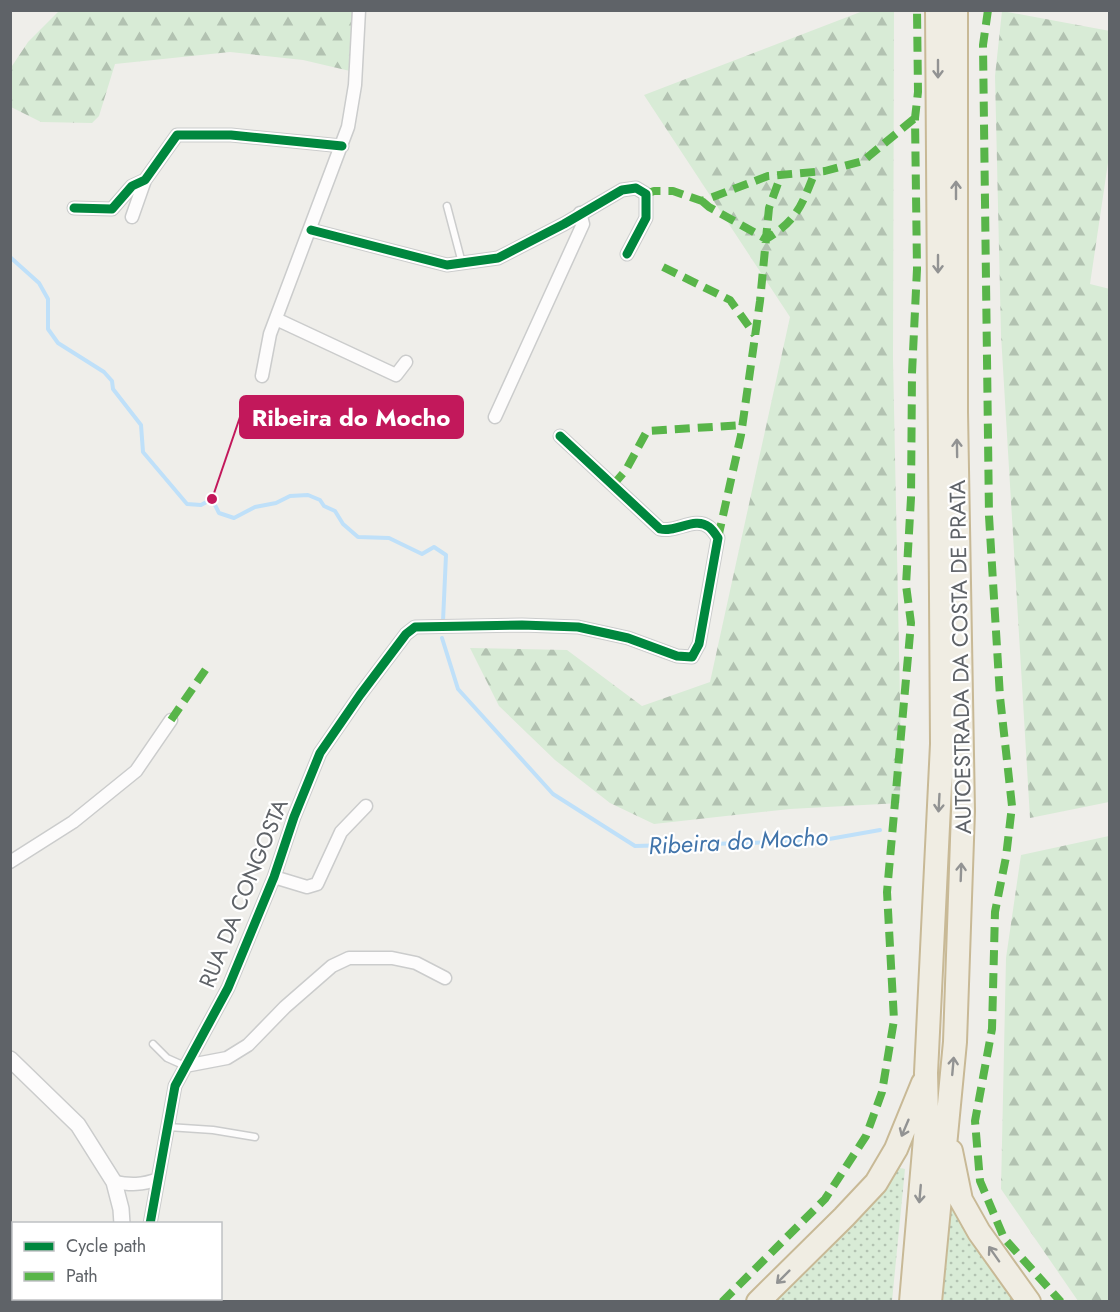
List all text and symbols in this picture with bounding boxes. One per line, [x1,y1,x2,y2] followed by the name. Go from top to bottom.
[932,58,944,78] one-way arrow
[950,181,962,201] one-way arrow
[932,253,944,273] one-way arrow
[240,396,463,438] callout: Ribeira do Mocho
[252,400,450,435] text: Ribeira do Mocho
[951,439,963,459] one-way arrow
[941,479,979,834] street label: AUTOESTRADA DA COSTA DE PRATA
[934,792,945,812] one-way arrow
[190,793,296,992] street label: RUA DA CONGOSTA
[647,819,829,863] water label: Ribeira do Mocho
[956,862,967,882] one-way arrow
[948,1057,959,1077] one-way arrow
[899,1118,910,1136] one-way arrow
[915,1184,926,1204] one-way arrow
[12,1222,222,1300] legend
[66,1233,146,1259] text: Cycle path
[988,1247,1000,1263] one-way arrow
[66,1263,98,1289] text: Path
[775,1270,790,1284] one-way arrow

